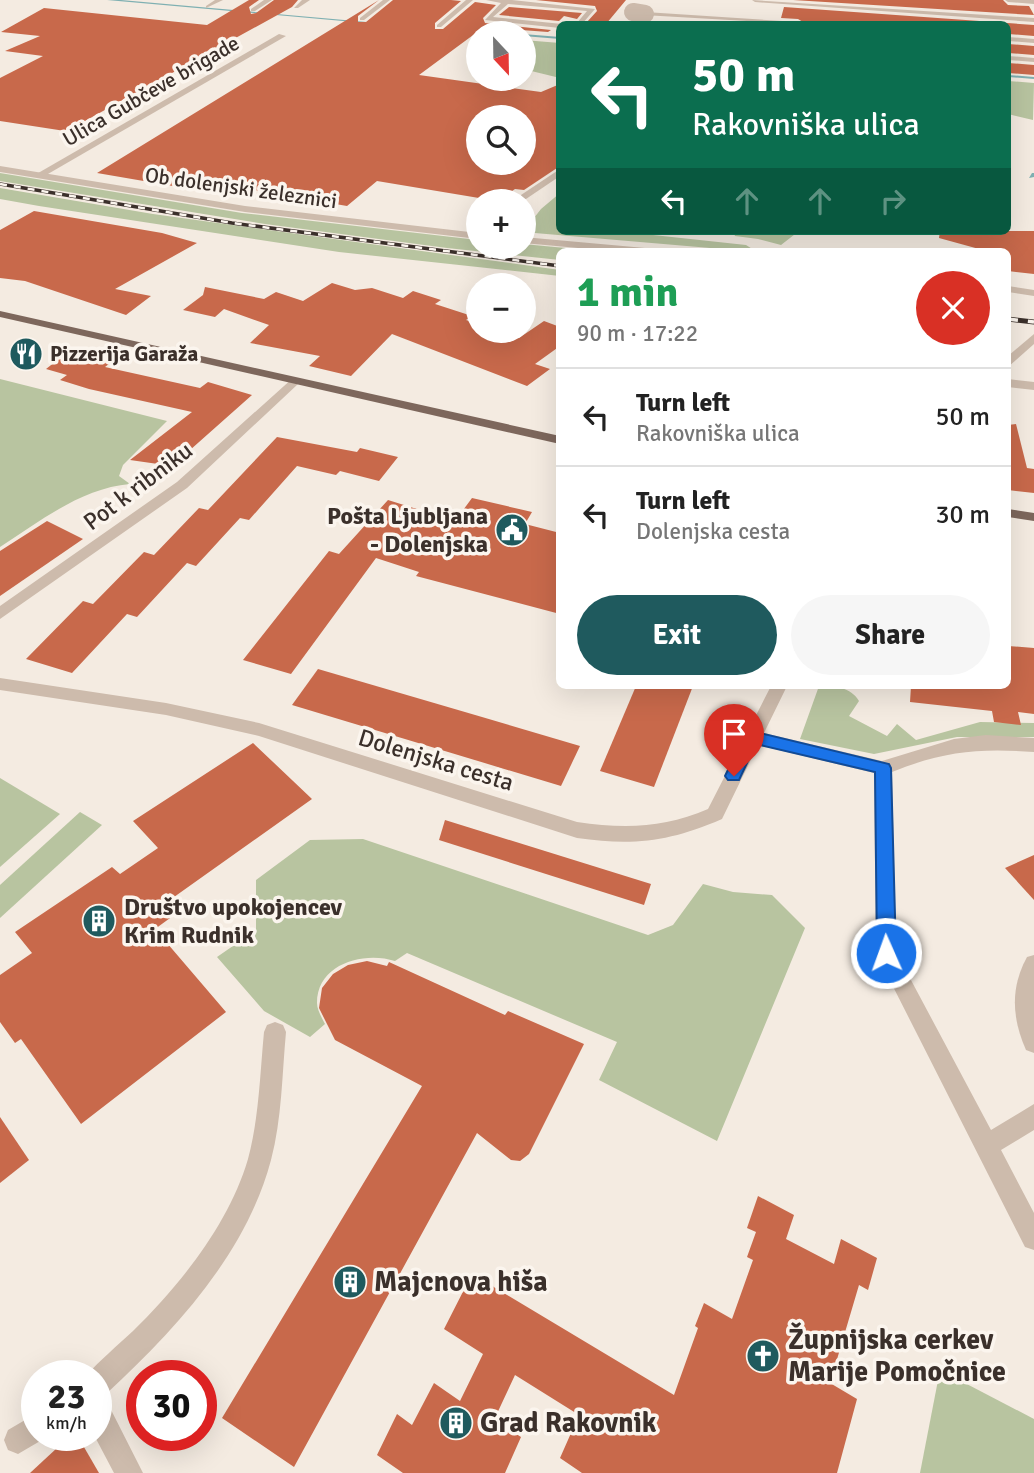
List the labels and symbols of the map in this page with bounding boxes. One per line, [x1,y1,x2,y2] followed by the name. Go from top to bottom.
[466,21,536,91] north arrow
[58,30,244,152] street label: Ulica Gubčeve brigade
[143,162,339,214] street label: Ob dolenjski železnici
[7,335,45,373] restaurant icon: Pizzerija Garaža
[50,341,198,367] place label: Pizzerija Garaža
[77,435,199,537] street label: Pot k ribniku
[327,501,488,559] place label: Pošta Ljubljana - Dolenjska
[493,511,531,549] public building icon: Pošta Ljubljana - Dolenjska
[704,704,764,776] pin
[355,722,517,798] street label: Dolenjska cesta
[124,892,343,950] place label: Društvo upokojencev Krim Rudnik
[80,902,118,940] building icon: Društvo upokojencev Krim Rudnik
[849,916,923,990] position arrow
[331,1263,369,1301] building icon: Majcnova hiša
[374,1265,548,1299] place label: Majcnova hiša
[788,1322,1006,1389] place label: Župnijska cerkev Marije Pomočnice
[744,1337,782,1375] church icon: Župnijska cerkev Marije Pomočnice
[126,1360,217,1451] speed limit sign: 30
[437,1404,475,1442] building icon: Grad Rakovnik
[480,1406,657,1440] place label: Grad Rakovnik

